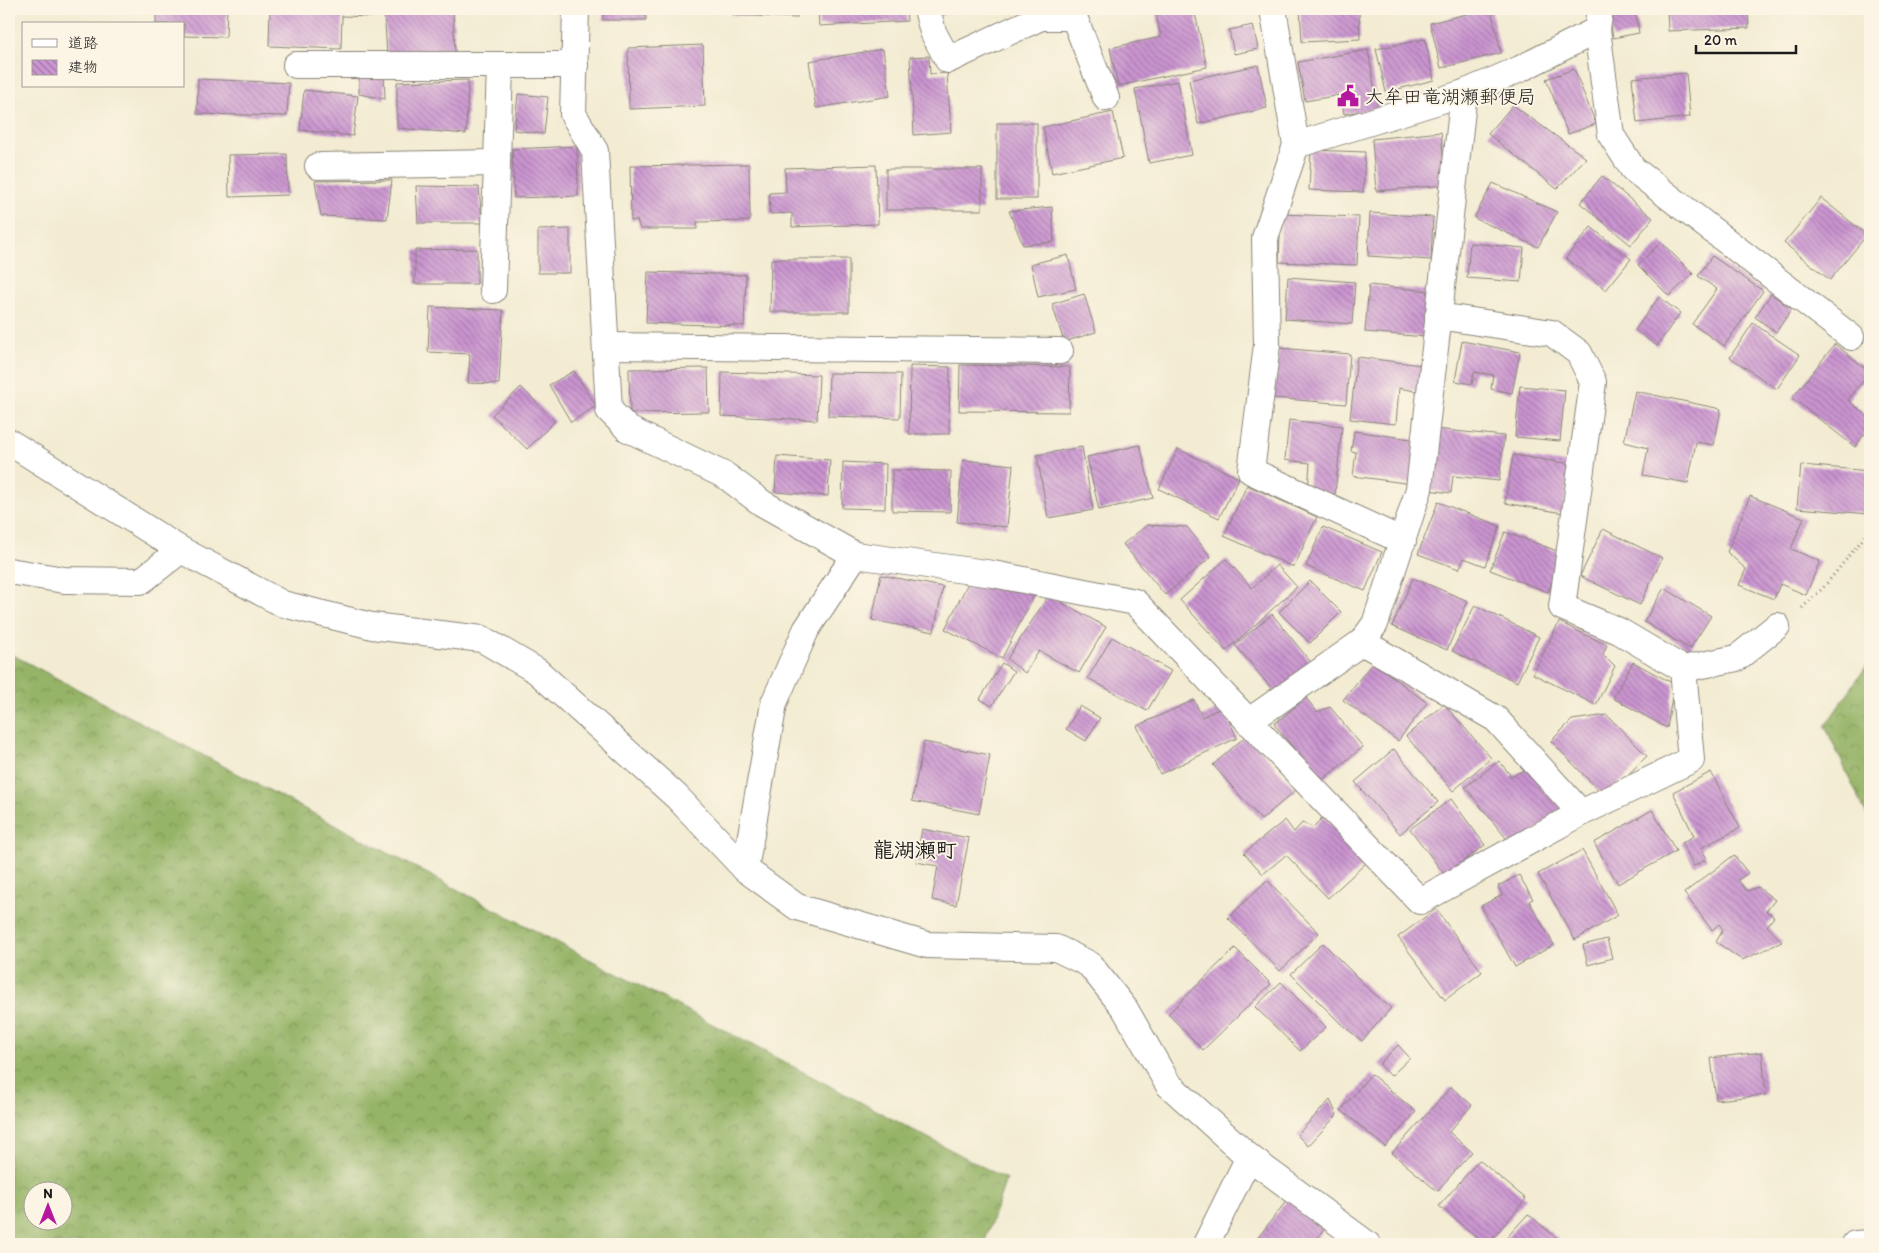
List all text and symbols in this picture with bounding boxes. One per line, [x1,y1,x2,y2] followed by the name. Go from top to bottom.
[22,22,185,88] legend
[1696,22,1796,54] scale bar
[1704,31,1738,49] text: 20 m
[68,34,98,52] text: 道路
[68,58,98,76] text: 建物
[1335,83,1361,109] public building icon: 大牟田竜湖瀬郵便局
[1365,85,1536,108] place label: 大牟田竜湖瀬郵便局
[873,837,957,862] district label: 龍湖瀬町
[22,1180,72,1230] north arrow
[43,1185,53,1202] text: N

